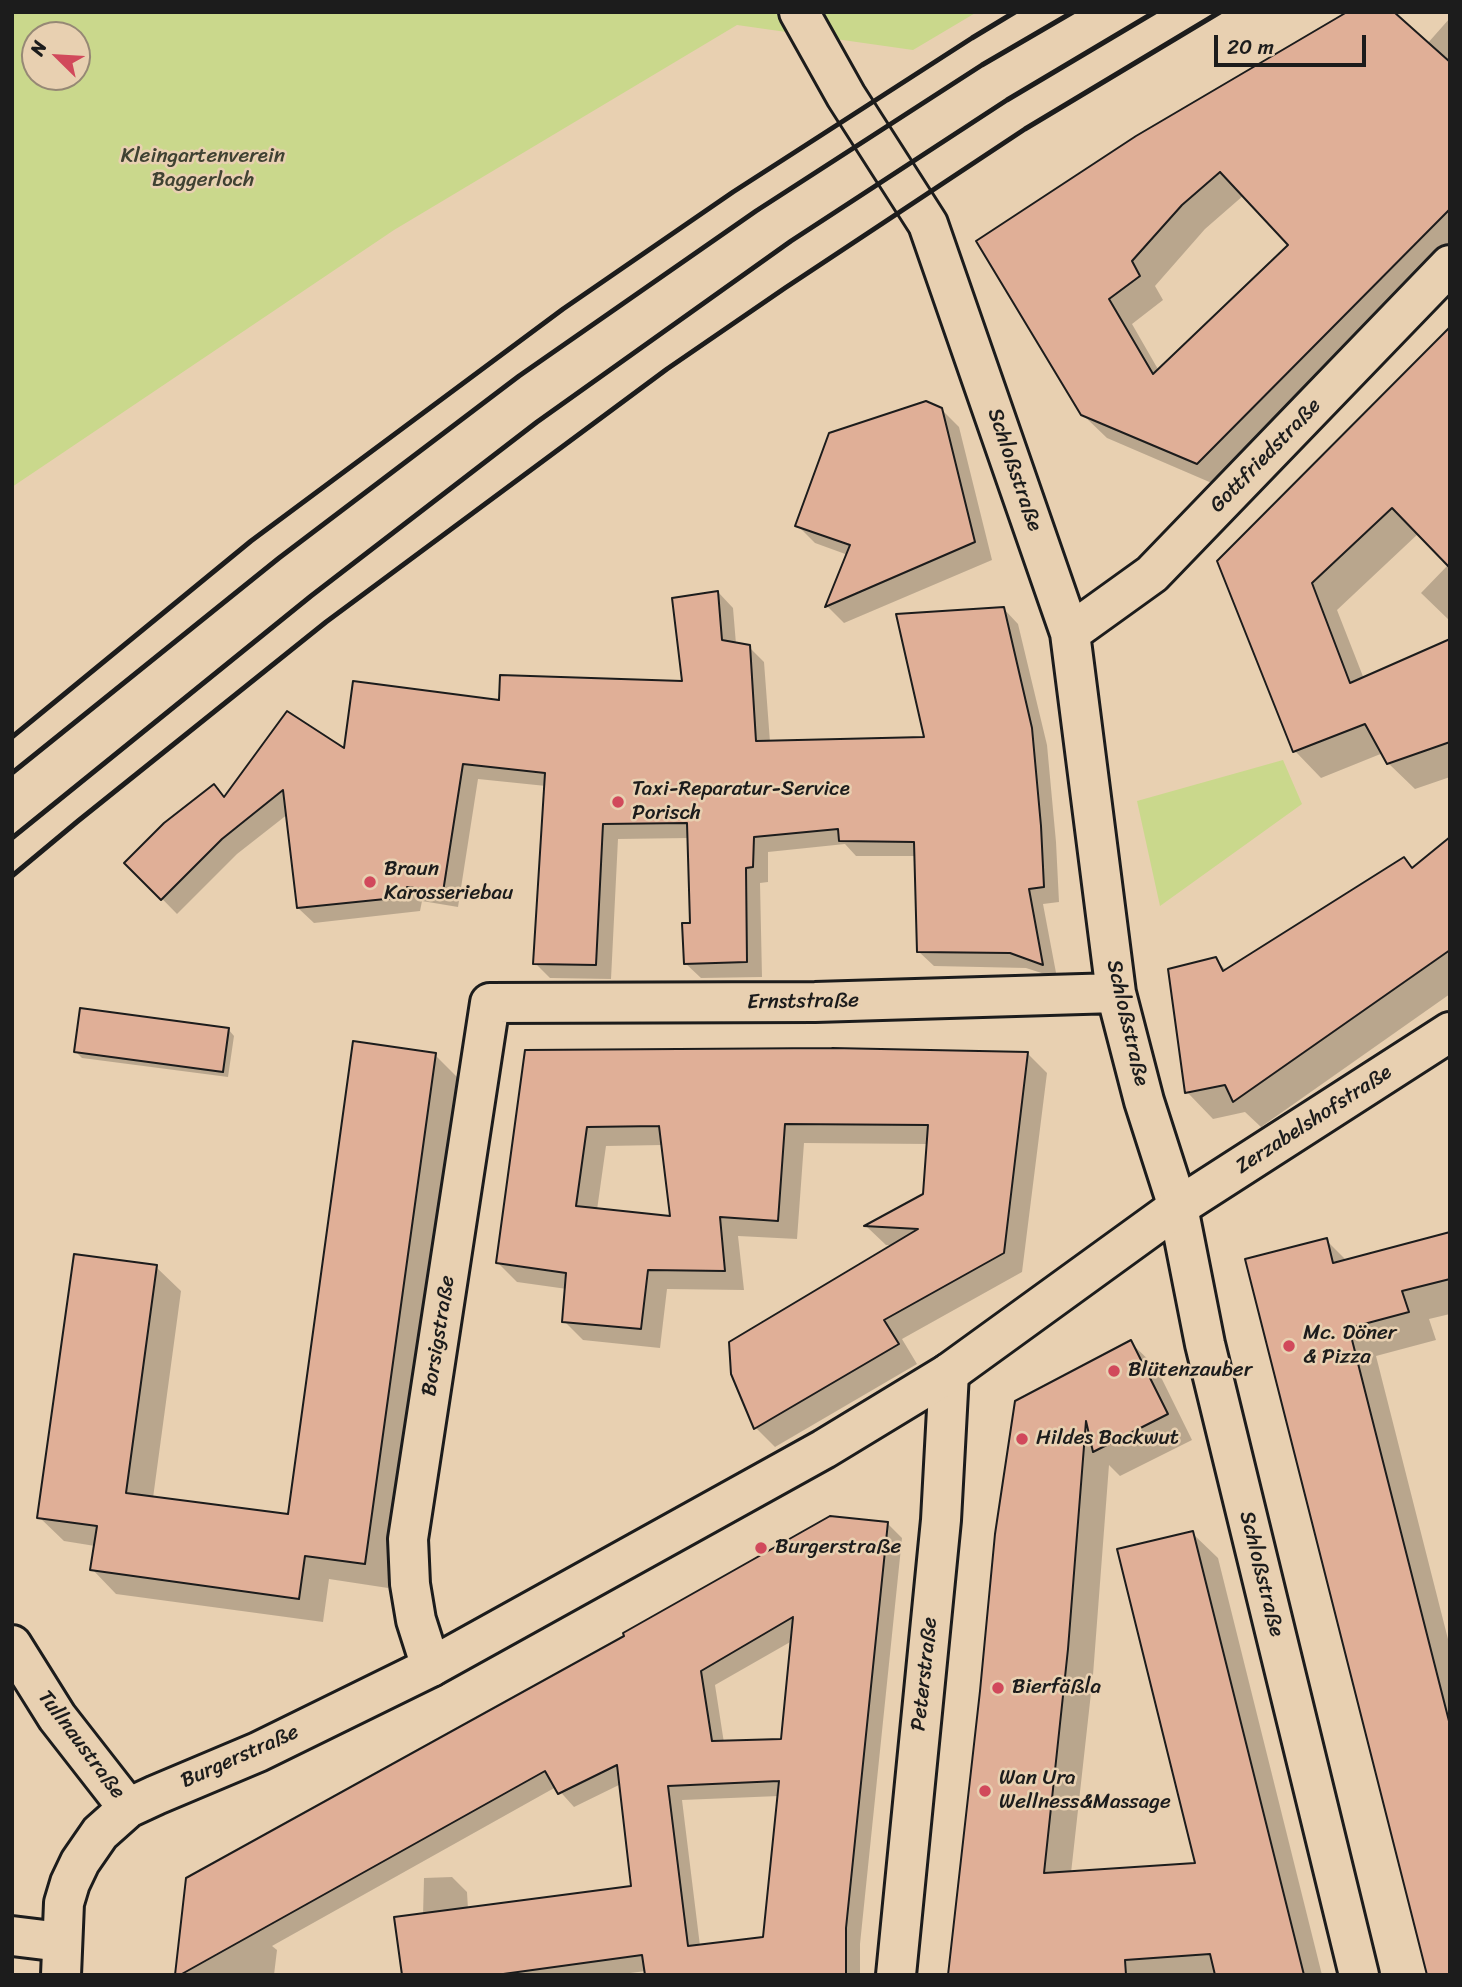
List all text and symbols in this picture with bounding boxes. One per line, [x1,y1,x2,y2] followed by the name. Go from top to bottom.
[21,21,91,91] north arrow
[1217,21,1369,65] scale bar
[1227,28,1274,66] text: 20 m
[20,35,56,61] text: N
[121,144,285,194] park label: Kleingartenverein Baggerloch
[1205,394,1327,518] street label: Gottfriedstraße
[981,405,1047,535] street label: Schloßstraße
[632,777,850,827] place label: Taxi-Reparatur-Service Porisch
[610,794,626,810] marker: Taxi-Reparatur-Service Porisch
[384,857,513,907] place label: Braun Karosseriebau
[362,874,378,890] marker: Braun Karosseriebau
[1100,958,1154,1088] street label: Schloßstraße
[747,988,859,1016] street label: Ernststraße
[1231,1060,1397,1180] street label: Zerzabelshofstraße
[417,1274,461,1398] street label: Borsigstraße
[1303,1321,1396,1371] place label: Mc. Döner & Pizza
[1281,1338,1297,1354] marker: Mc. Döner & Pizza
[1128,1358,1252,1384] place label: Blütenzauber
[1106,1363,1122,1379] marker: Blütenzauber
[1036,1426,1179,1452] place label: Hildes Backwut
[1014,1431,1030,1447] marker: Hildes Backwut
[1233,1509,1289,1639] street label: Schloßstraße
[775,1535,901,1561] place label: Burgerstraße
[753,1540,769,1556] marker: Burgerstraße
[906,1616,944,1732] street label: Peterstraße
[1012,1675,1101,1701] place label: Bierfäßla
[990,1680,1006,1696] marker: Bierfäßla
[32,1686,130,1804] street label: Tullnaustraße
[177,1720,303,1794] street label: Burgerstraße
[999,1766,1171,1816] place label: Wan Ura Wellness&Massage
[977,1783,993,1799] marker: Wan Ura Wellness&Massage

